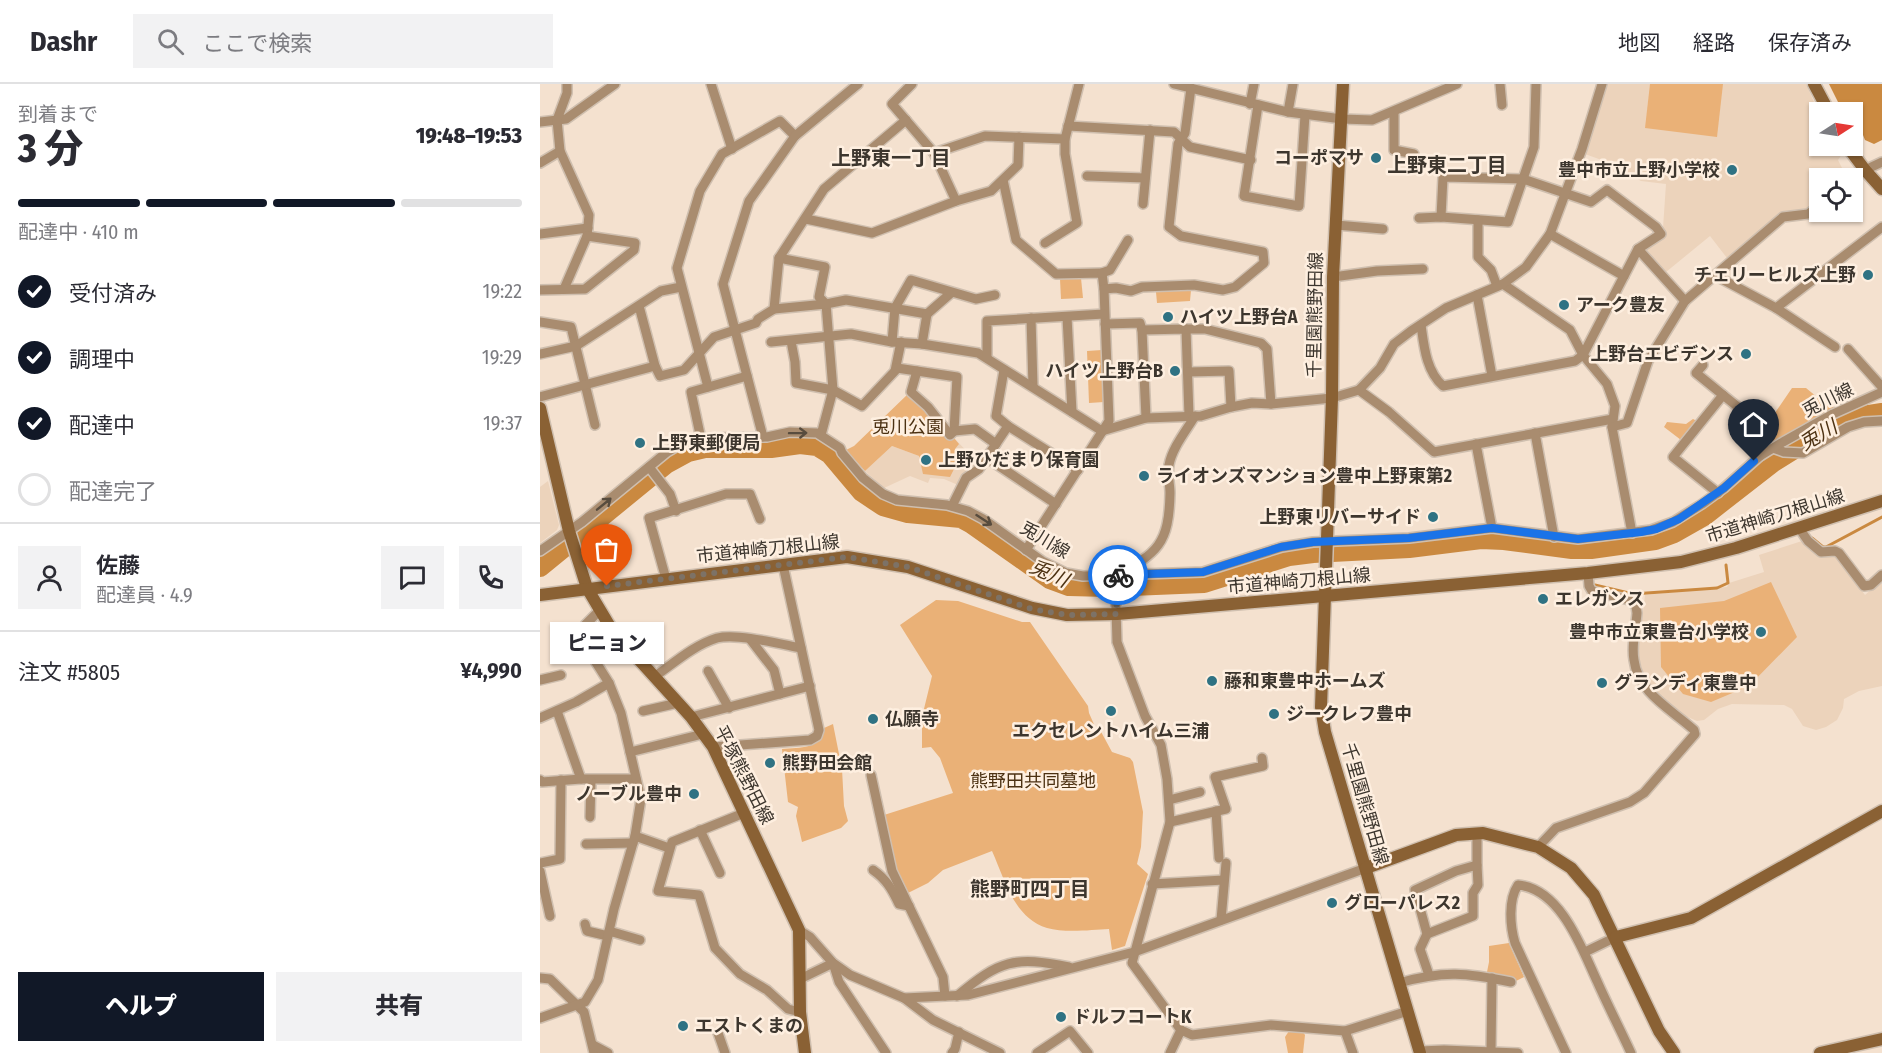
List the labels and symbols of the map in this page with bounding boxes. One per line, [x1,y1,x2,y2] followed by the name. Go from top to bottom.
[1809,102,1863,156] north arrow
[831,146,951,170] district label: 上野東一丁目
[1274,147,1364,169] place label: コーポマサ
[1369,151,1383,165] marker: コーポマサ
[1387,153,1507,177] district label: 上野東二丁目
[1558,159,1720,181] place label: 豊中市立上野小学校
[1725,163,1739,177] marker: 豊中市立上野小学校
[1303,252,1327,378] street label: 千里園熊野田線
[1694,264,1856,286] place label: チェリーヒルズ上野
[1861,268,1875,282] marker: チェリーヒルズ上野
[1576,294,1665,316] place label: アーク豊友
[1557,298,1571,312] marker: アーク豊友
[1180,306,1298,328] place label: ハイツ上野台A
[1161,310,1175,324] marker: ハイツ上野台A
[1590,343,1734,365] place label: 上野台エビデンス
[1739,347,1753,361] marker: 上野台エビデンス
[1045,360,1163,382] place label: ハイツ上野台B
[1168,364,1182,378] marker: ハイツ上野台B
[1799,378,1857,422] street label: 兎川線
[1728,399,1779,461] pin
[1795,414,1843,455] water label: 兎川
[872,416,944,438] park label: 兎川公園
[788,427,808,439] one-way arrow
[652,432,760,454] place label: 上野東郵便局
[633,436,647,450] marker: 上野東郵便局
[938,449,1100,471] place label: 上野ひだまり保育園
[919,453,933,467] marker: 上野ひだまり保育園
[1156,465,1452,487] place label: ライオンズマンション豊中上野東第2
[1137,469,1151,483] marker: ライオンズマンション豊中上野東第2
[1703,484,1847,548] street label: 市道神崎刀根山線
[596,498,612,511] one-way arrow
[1259,506,1421,528] place label: 上野東リバーサイド
[1426,510,1440,524] marker: 上野東リバーサイド
[975,515,992,527] one-way arrow
[1016,517,1074,563] street label: 兎川線
[581,524,632,586] pin
[695,531,841,567] street label: 市道神崎刀根山線
[1088,545,1148,605] courier
[1026,554,1074,593] water label: 兎川
[1226,564,1372,598] street label: 市道神崎刀根山線
[1555,588,1645,610] place label: エレガンス
[1536,592,1550,606] marker: エレガンス
[1569,621,1749,643] place label: 豊中市立東豊台小学校
[550,622,664,664] callout: ピニョン
[1754,625,1768,639] marker: 豊中市立東豊台小学校
[1224,670,1385,692] place label: 藤和東豊中ホームズ
[1614,672,1757,694] place label: グランディ東豊中
[1205,674,1219,688] marker: 藤和東豊中ホームズ
[1595,676,1609,690] marker: グランディ東豊中
[1286,703,1412,725] place label: ジークレフ豊中
[1104,704,1118,718] marker: エクセレントハイム三浦
[1267,707,1281,721] marker: ジークレフ豊中
[885,708,939,730] place label: 仏願寺
[866,712,880,726] marker: 仏願寺
[1012,720,1210,742] place label: エクセレントハイム三浦
[710,722,778,828] street label: 平塚熊野田線
[1337,740,1393,868] street label: 千里園熊野田線
[782,752,872,774] place label: 熊野田会館
[763,756,777,770] marker: 熊野田会館
[970,770,1096,792] park label: 熊野田共同墓地
[575,783,682,805] place label: ノーブル豊中
[687,787,701,801] marker: ノーブル豊中
[970,877,1090,901] district label: 熊野町四丁目
[1344,892,1460,914] place label: グローパレス2
[1325,896,1339,910] marker: グローパレス2
[1073,1006,1192,1028] place label: ドルフコートK
[1054,1010,1068,1024] marker: ドルフコートK
[695,1015,803,1037] place label: エストくまの
[676,1019,690,1033] marker: エストくまの

